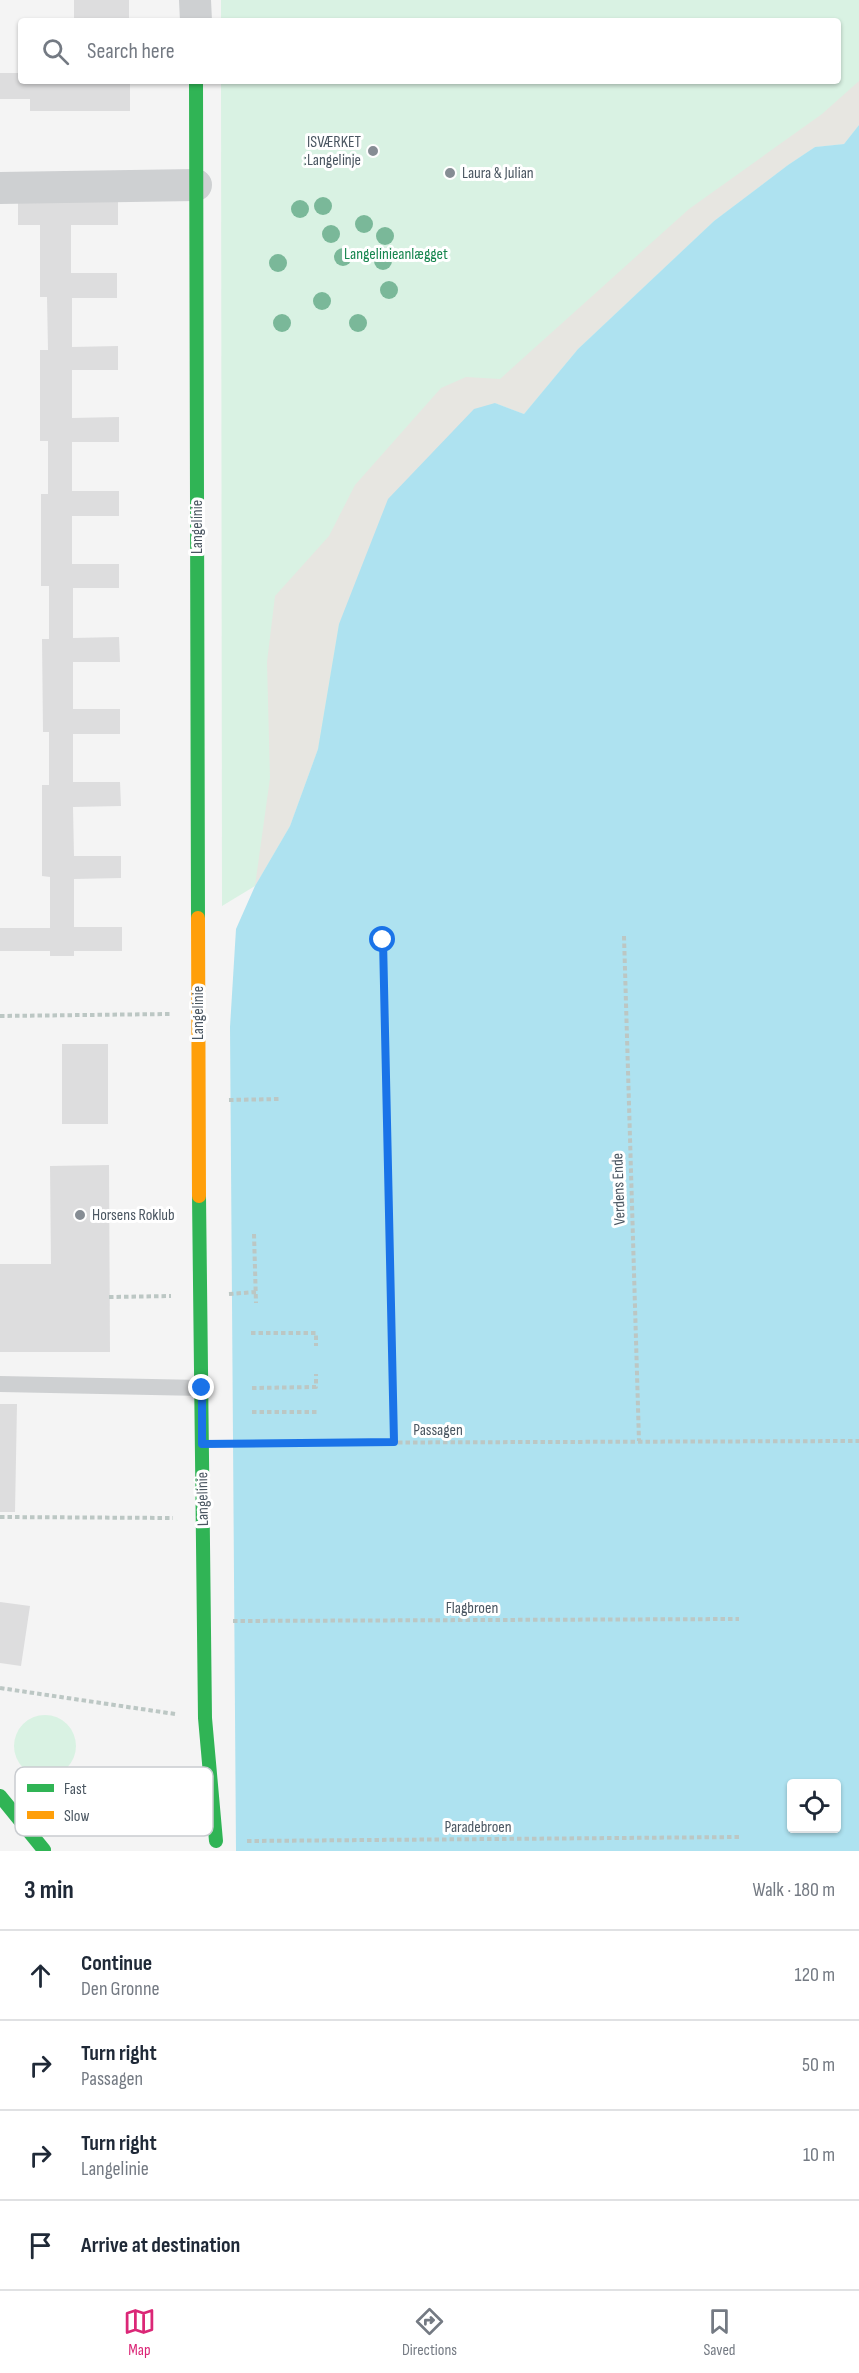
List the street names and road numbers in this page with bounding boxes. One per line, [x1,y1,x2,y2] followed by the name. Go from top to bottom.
[188,500,207,554] street label: Langelinie
[189,986,208,1040] street label: Langelinie
[608,1153,630,1225] street label: Verdens Ende
[413,1421,463,1440] street label: Passagen
[193,1472,213,1526] street label: Langelinie
[446,1599,498,1618] street label: Flagbroen
[444,1818,512,1837] street label: Paradebroen

